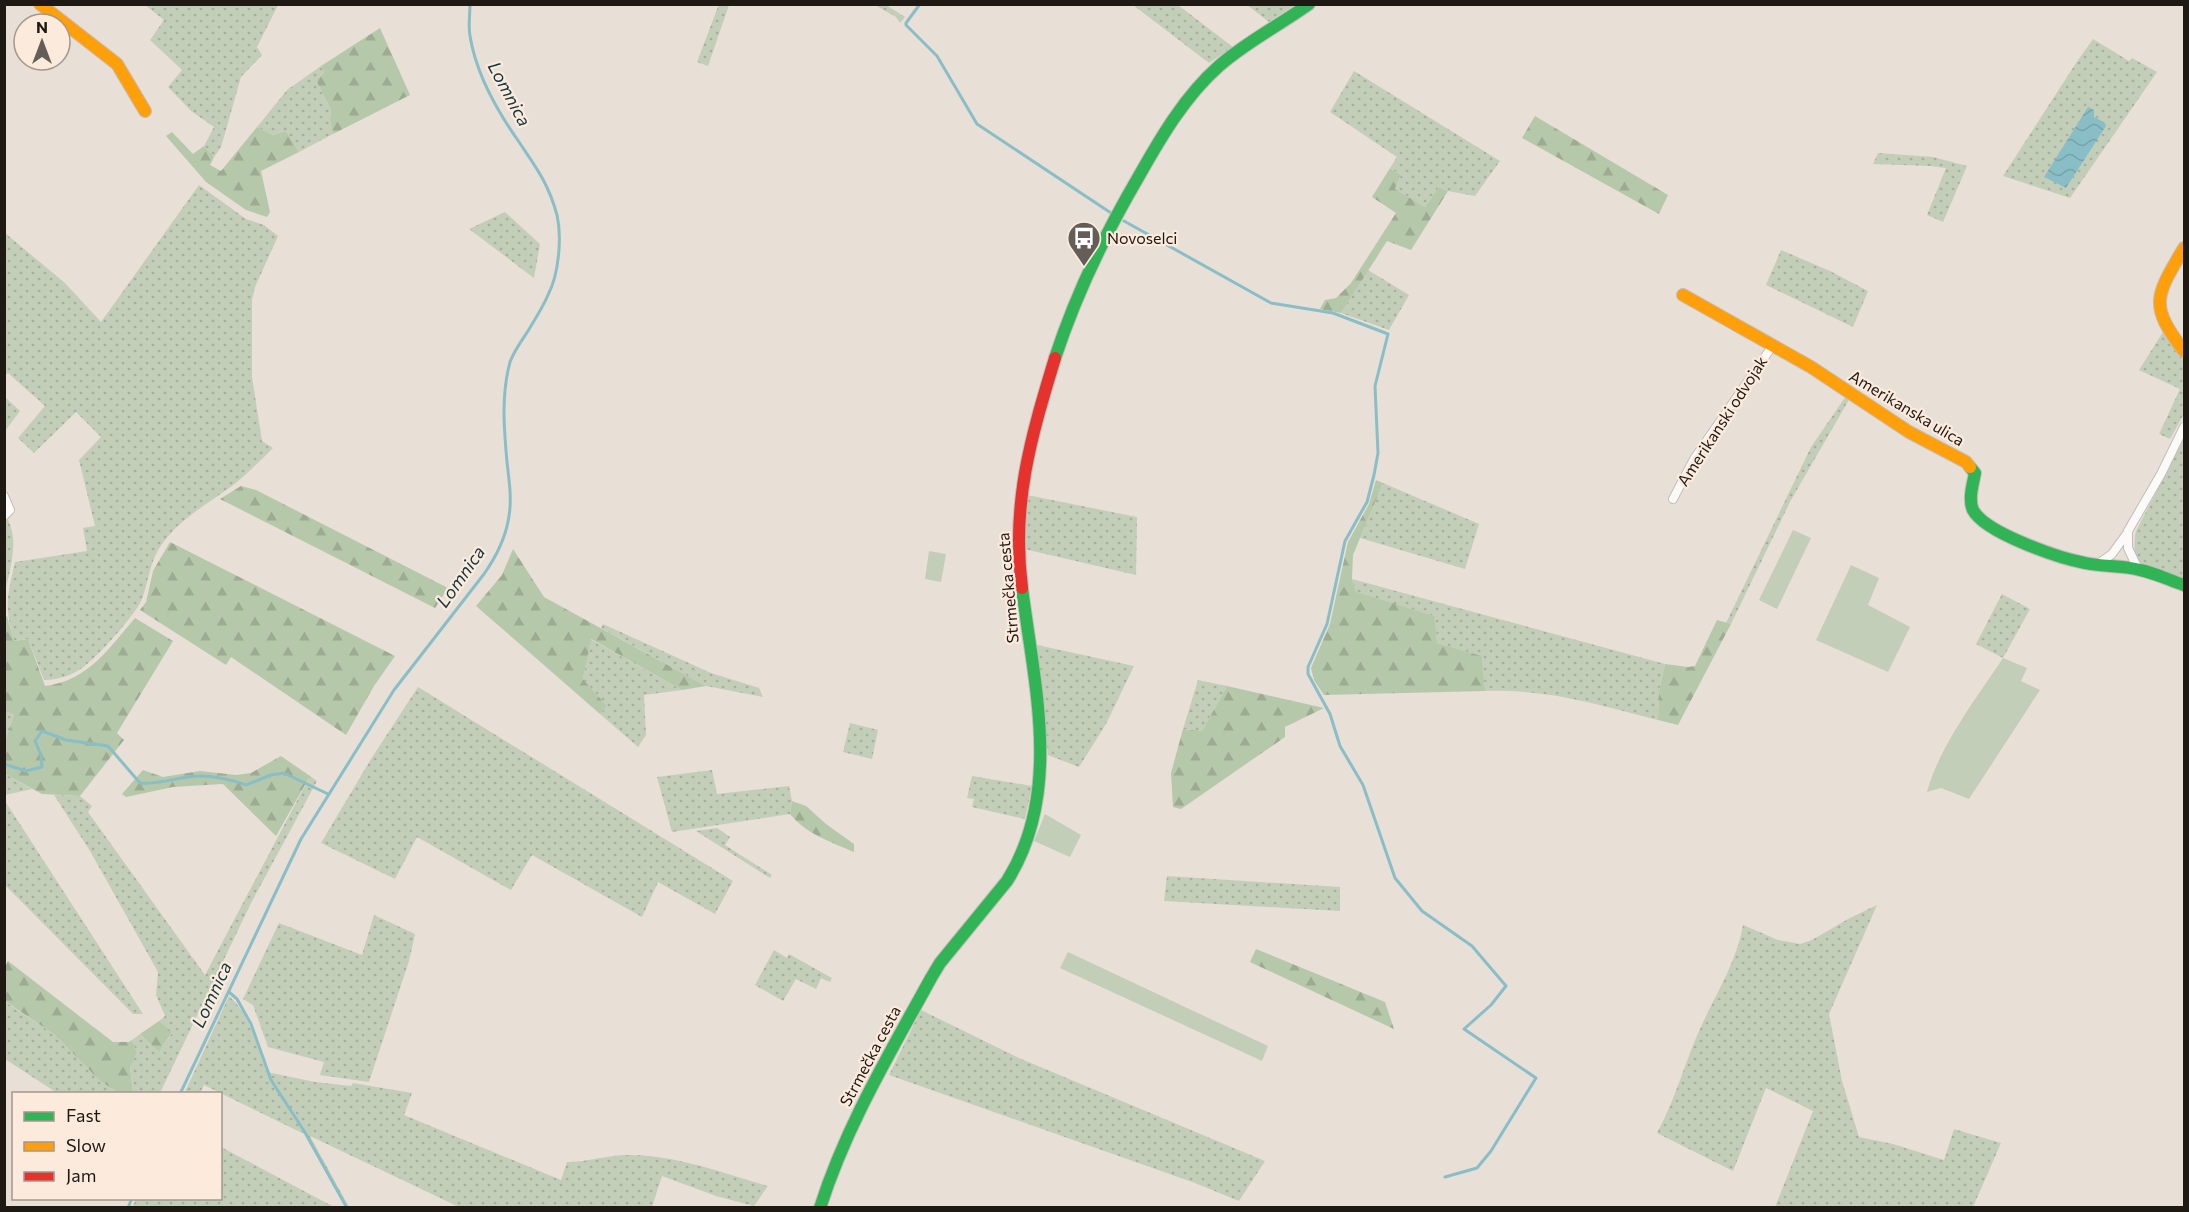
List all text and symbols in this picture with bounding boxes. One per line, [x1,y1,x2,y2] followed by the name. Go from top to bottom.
[12,12,72,72] north arrow
[36,17,48,36] text: N
[484,57,536,130] water label: Lomnica
[1066,220,1102,267] bus stop icon: Novoselci
[1107,228,1177,247] place label: Novoselci
[1673,352,1771,489] street label: Amerikanski odvojak
[1846,366,1968,449] street label: Amerikanska ulica
[993,532,1022,644] street label: Strmečka cesta
[431,541,489,611] water label: Lomnica
[186,958,236,1031] water label: Lomnica
[835,1002,904,1109] street label: Strmečka cesta
[12,1092,222,1200] legend
[66,1104,101,1126] text: Fast
[66,1134,106,1156] text: Slow
[66,1164,96,1186] text: Jam

